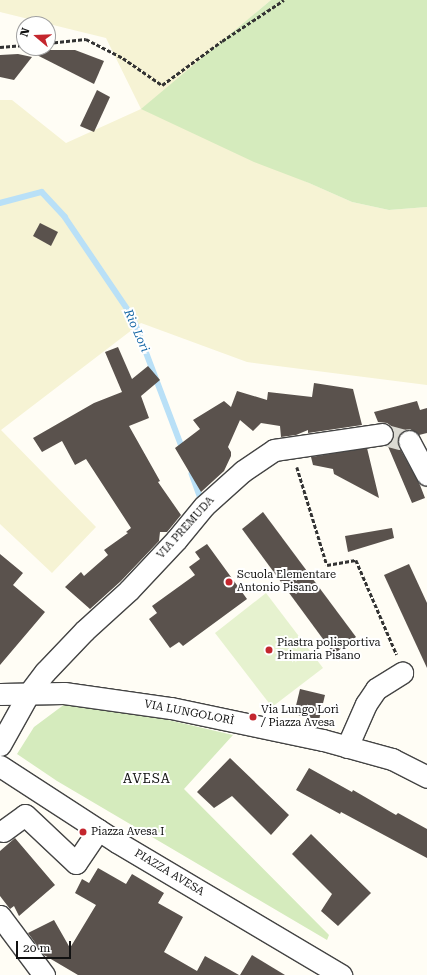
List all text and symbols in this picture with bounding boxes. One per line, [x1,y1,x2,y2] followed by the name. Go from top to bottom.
[16,16,56,56] north arrow
[18,26,33,38] text: N
[120,307,152,355] water label: Rio Lori
[155,494,217,562] street label: VIA PREMUDA
[237,569,336,595] place label: Scuola Elementare Antonio Pisano
[224,577,234,587] marker: Scuola Elementare Antonio Pisano
[277,637,380,663] place label: Piastra polisportiva Primaria Pisano
[264,645,274,655] marker: Piastra polisportiva Primaria Pisano
[143,698,235,728] street label: VIA LUNGOLORÌ
[261,704,339,730] place label: Via Lungo Lorì / Piazza Avesa
[248,712,258,722] marker: Via Lungo Lorì / Piazza Avesa
[123,771,171,787] district label: AVESA
[91,825,164,839] place label: Piazza Avesa I
[78,827,88,837] marker: Piazza Avesa I
[132,847,206,899] street label: PIAZZA AVESA
[18,933,73,959] scale bar
[23,941,50,955] text: 20 m

